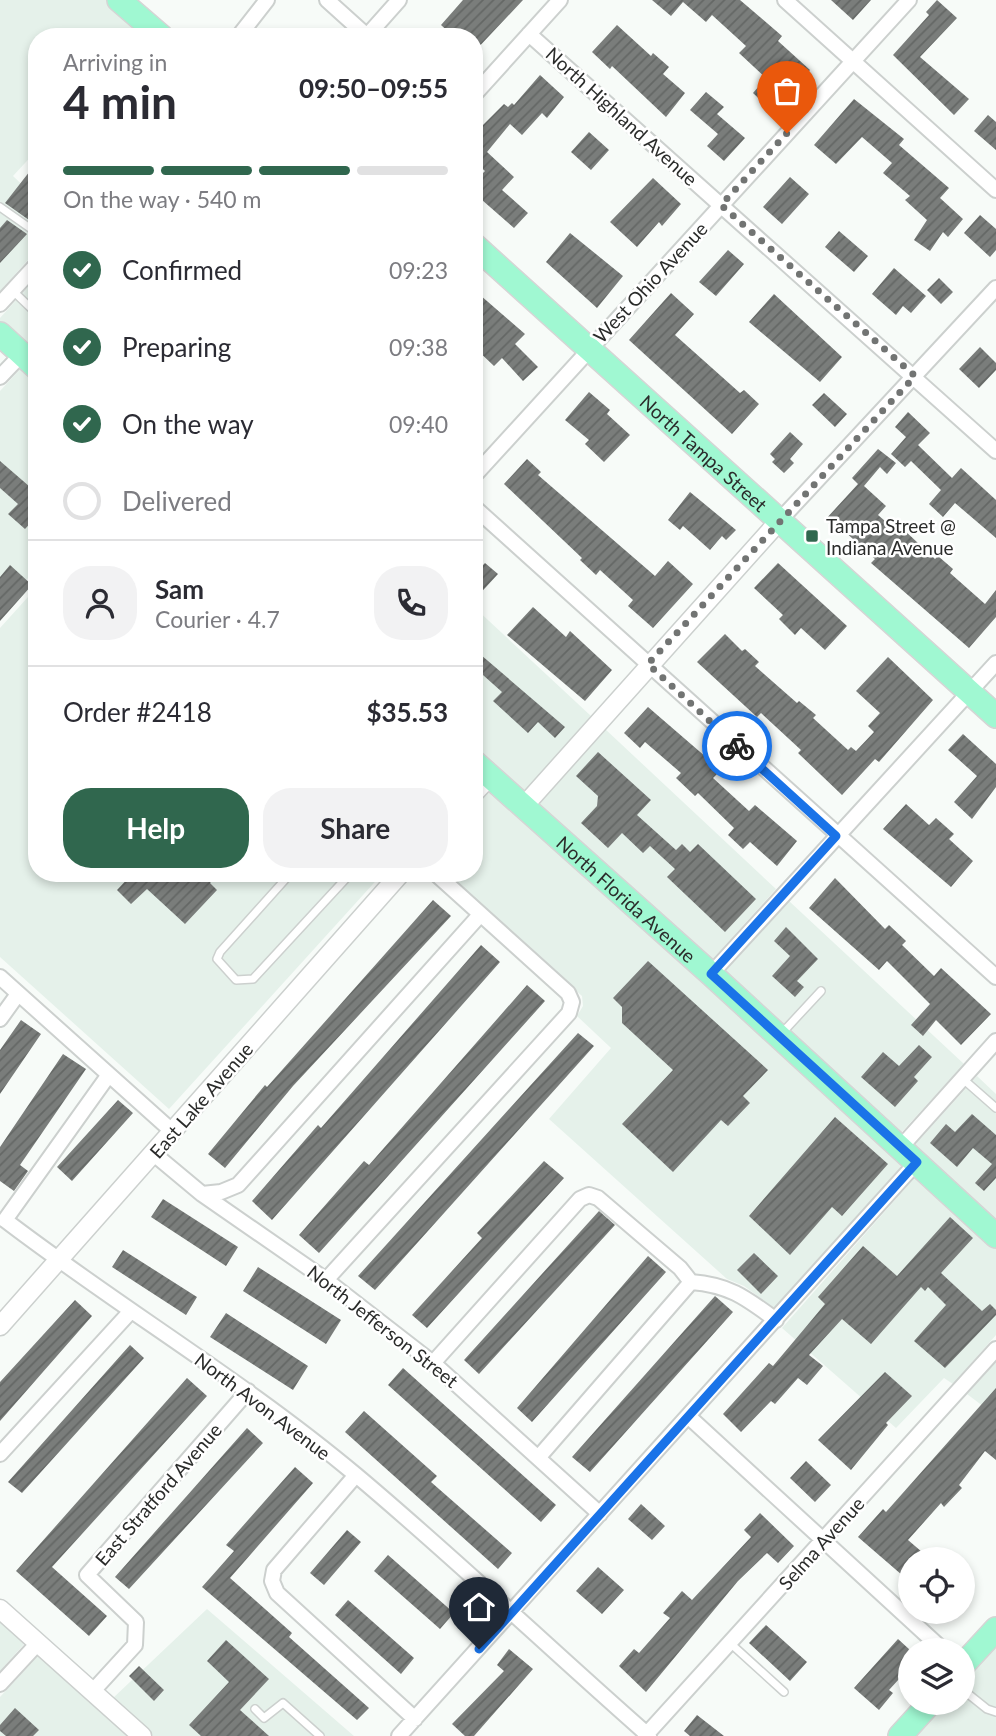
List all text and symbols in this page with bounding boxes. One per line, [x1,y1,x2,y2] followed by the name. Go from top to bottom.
[542,42,702,190] street label: North Highland Avenue
[63,48,167,76] text: Arriving in
[757,61,817,133] pin
[299,72,448,104] text: 09:50–09:55
[768,72,806,110] icon: bag
[63,74,177,129] text: 4 min
[63,185,262,213] text: On the way · 540 m
[588,217,712,347] street label: West Ohio Avenue
[63,251,101,289] icon: check
[122,254,242,286] text: Confirmed
[389,256,448,284] text: 09:23
[63,328,101,366] icon: check
[122,331,231,363] text: Preparing
[389,333,448,361] text: 09:38
[636,390,772,516] street label: North Tampa Street
[63,405,101,443] icon: check
[122,408,254,440] text: On the way
[389,410,448,438] text: 09:40
[122,485,232,517] text: Delivered
[826,514,956,559] place label: Tampa Street @ Indiana Avenue
[804,528,820,544] marker: Tampa Street @ Indiana Avenue
[63,566,137,640] button: person
[374,566,448,640] button: phone
[155,573,204,605] text: Sam
[155,605,280,633] text: Courier · 4.7
[63,696,212,728] text: Order #2418
[366,696,448,728] text: $35.53
[702,711,772,781] courier
[718,727,756,765] icon: bike
[63,788,249,868] button: Help
[263,788,448,868] button: Share
[552,830,701,967] street label: North Florida Avenue
[145,1037,257,1163] street label: East Lake Avenue
[303,1260,463,1392] street label: North Jefferson Street
[191,1348,335,1464] street label: North Avon Avenue
[90,1418,226,1570] street label: East Stratford Avenue
[773,1492,869,1594] street label: Selma Avenue
[898,1547,975,1715] map controls
[898,1547,975,1624] button: locate
[449,1577,509,1649] pin
[460,1588,498,1626] icon: home
[898,1638,975,1715] button: layers

